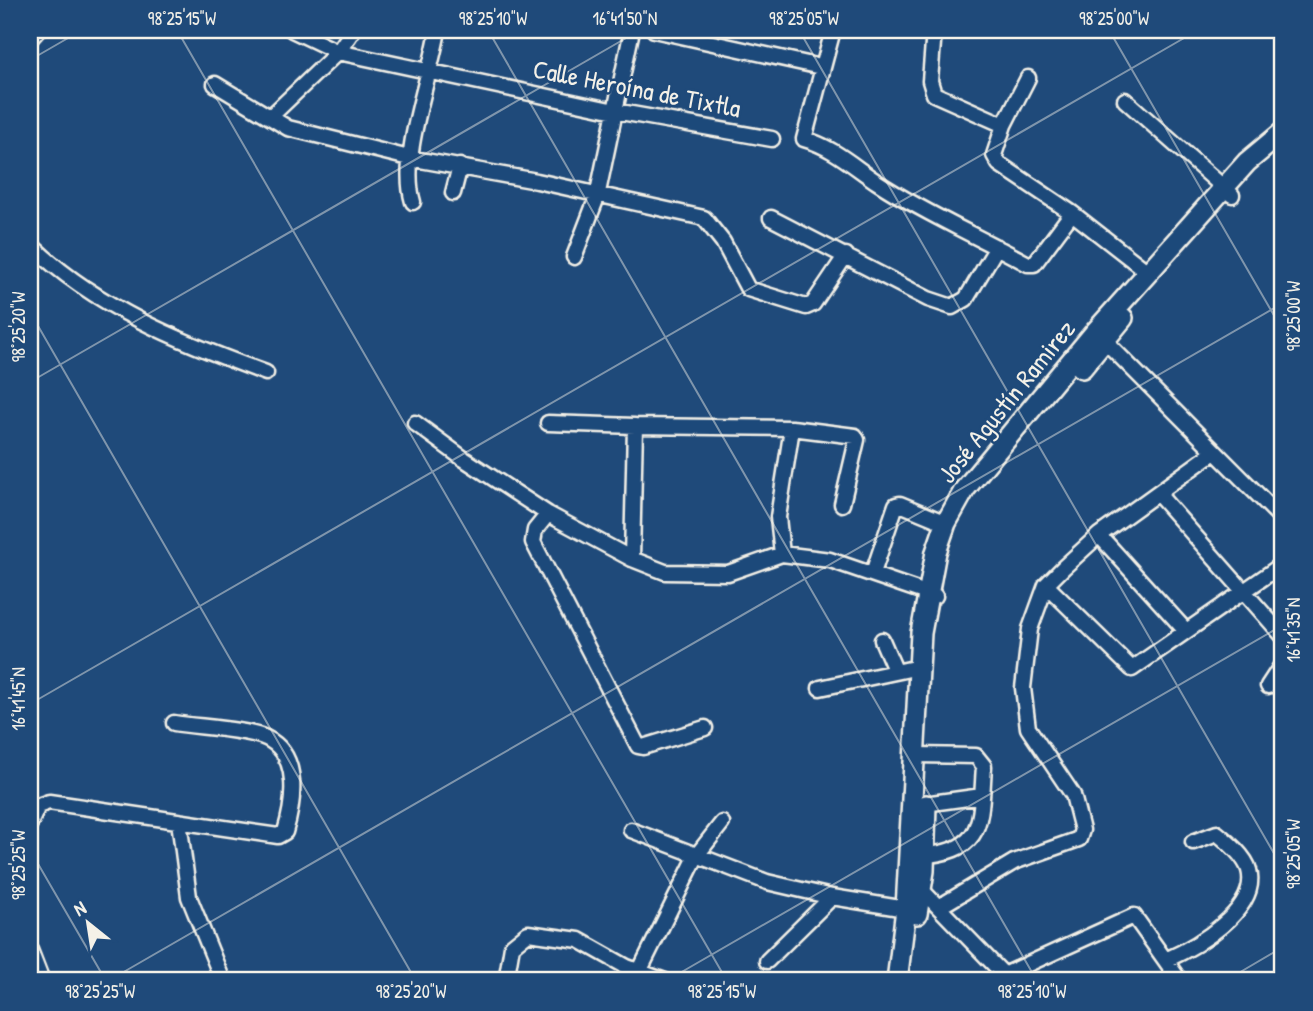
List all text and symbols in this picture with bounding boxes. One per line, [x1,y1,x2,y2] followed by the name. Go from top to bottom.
[148,6,216,31] text: 98°25'15"W
[459,6,527,31] text: 98°25'10"W
[593,6,657,31] text: 16°41'50"N
[769,6,839,31] text: 98°25'05"W
[1079,6,1149,31] text: 98°25'00"W
[530,51,744,125] street label: Calle Heroína de Tixtla
[1281,281,1306,351] text: 98°25'00"W
[6,292,31,362] text: 98°25'20"W
[929,312,1083,490] street label: José Agustín Ramirez
[1281,598,1306,662] text: 16°41'35"N
[6,667,31,731] text: 16°41'45"N
[1281,819,1306,889] text: 98°25'05"W
[6,830,31,900] text: 98°25'25"W
[52,888,122,958] north arrow
[69,894,90,922] text: N
[65,979,135,1004] text: 98°25'25"W
[376,979,446,1004] text: 98°25'20"W
[688,979,756,1004] text: 98°25'15"W
[998,979,1066,1004] text: 98°25'10"W

